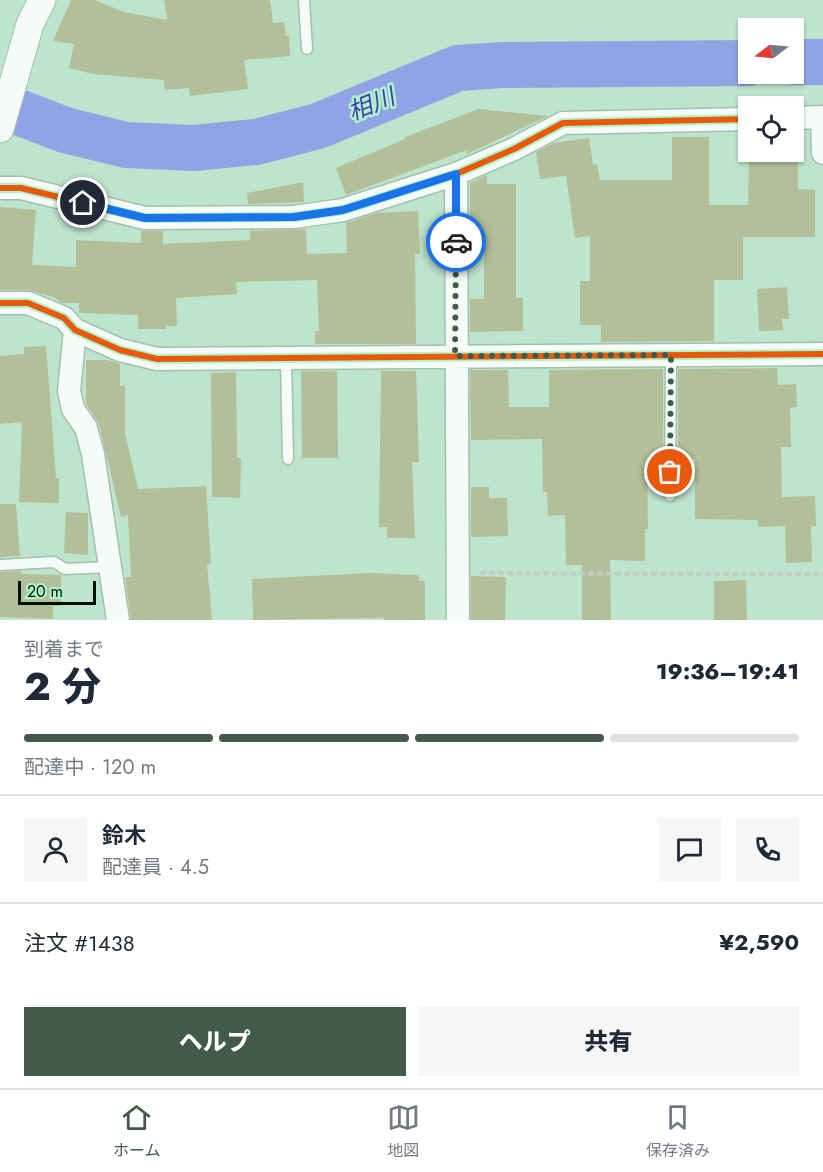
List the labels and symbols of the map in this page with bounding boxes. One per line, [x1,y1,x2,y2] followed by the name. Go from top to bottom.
[738,18,804,84] north arrow
[342,78,403,129] water label: 相川
[57,177,108,228] pin
[426,212,486,272] courier
[644,446,695,497] pin
[18,578,96,606] scale bar

